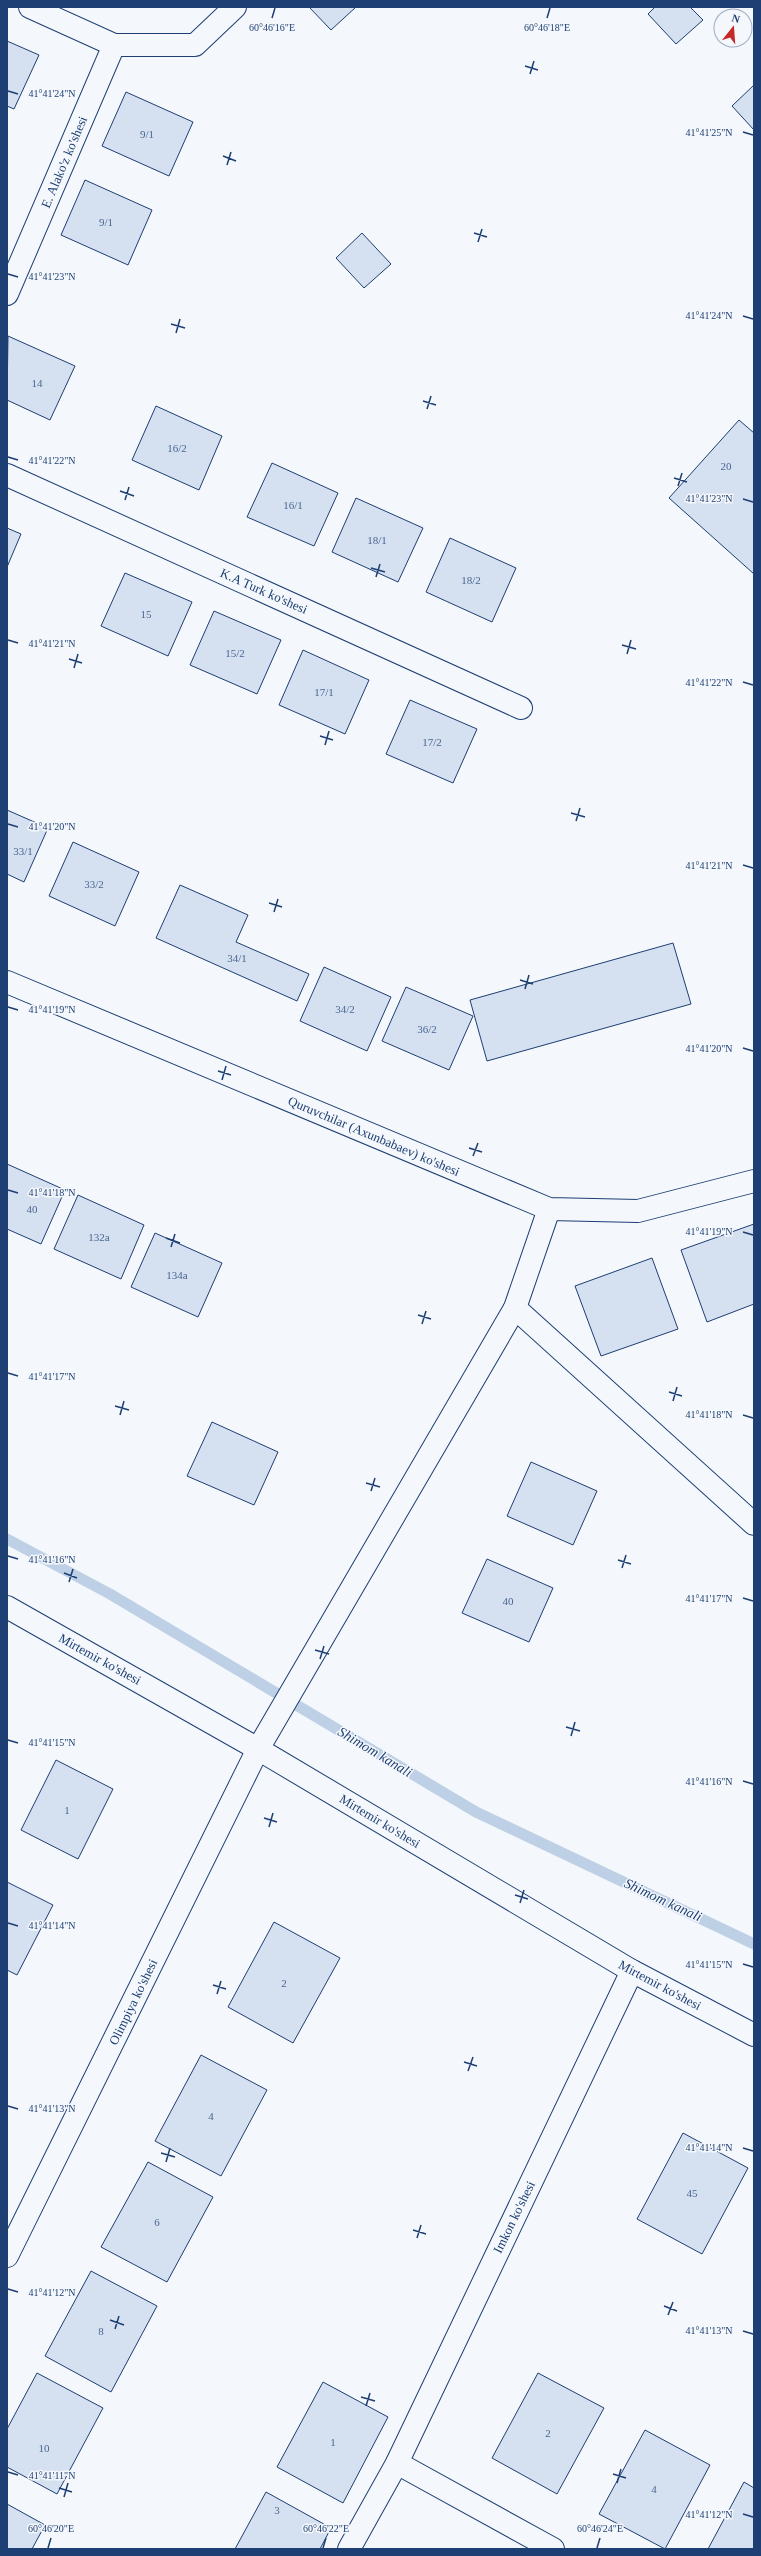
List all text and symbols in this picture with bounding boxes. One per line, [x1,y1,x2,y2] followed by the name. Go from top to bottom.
[713,8,753,48] north arrow
[730,12,742,25] text: N
[249,22,295,33] text: 60°46'16"E
[524,22,570,33] text: 60°46'18"E
[28,88,76,99] text: 41°41'24"N
[38,114,90,210] street label: E. Alako'z ko'shesi
[685,127,733,138] text: 41°41'25"N
[140,128,154,140] house number: 9/1
[99,216,113,228] house number: 9/1
[28,271,76,282] text: 41°41'23"N
[685,310,733,321] text: 41°41'24"N
[32,377,43,389] house number: 14
[167,442,187,454] house number: 16/2
[28,455,76,466] text: 41°41'22"N
[721,460,732,472] house number: 20
[685,493,733,504] text: 41°41'23"N
[283,499,303,511] house number: 16/1
[367,534,387,546] house number: 18/1
[218,565,310,617] street label: K.A Turk ko'shesi
[461,574,481,586] house number: 18/2
[141,608,152,620] house number: 15
[28,638,76,649] text: 41°41'21"N
[225,647,245,659] house number: 15/2
[685,677,733,688] text: 41°41'22"N
[314,686,334,698] house number: 17/1
[422,736,442,748] house number: 17/2
[28,821,76,832] text: 41°41'20"N
[13,845,33,857] house number: 33/1
[685,860,733,871] text: 41°41'21"N
[84,878,104,890] house number: 33/2
[227,952,247,964] house number: 34/1
[335,1003,355,1015] house number: 34/2
[28,1004,76,1015] text: 41°41'19"N
[417,1023,437,1035] house number: 36/2
[685,1043,733,1054] text: 41°41'20"N
[286,1093,462,1179] street label: Quruvchilar (Axunbabaev) ko'shesi
[28,1187,76,1198] text: 41°41'18"N
[27,1203,38,1215] house number: 40
[685,1226,733,1237] text: 41°41'19"N
[88,1231,110,1243] house number: 132a
[166,1269,188,1281] house number: 134a
[28,1371,76,1382] text: 41°41'17"N
[685,1409,733,1420] text: 41°41'18"N
[28,1554,76,1565] text: 41°41'16"N
[685,1593,733,1604] text: 41°41'17"N
[503,1595,514,1607] house number: 40
[56,1630,144,1688] street label: Mirtemir ko'shesi
[335,1724,415,1780] water label: Shimom kanali
[28,1737,76,1748] text: 41°41'15"N
[685,1776,733,1787] text: 41°41'16"N
[337,1791,423,1851] street label: Mirtemir ko'shesi
[64,1804,70,1816] house number: 1
[622,1876,704,1925] water label: Shimom kanali
[28,1920,76,1931] text: 41°41'14"N
[106,1956,160,2047] street label: Olimpiya ko'shesi
[616,1957,704,2013] street label: Mirtemir ko'shesi
[685,1959,733,1970] text: 41°41'15"N
[281,1977,287,1989] house number: 2
[28,2103,76,2114] text: 41°41'13"N
[208,2110,214,2122] house number: 4
[685,2142,733,2153] text: 41°41'14"N
[490,2178,538,2256] street label: Imkon ko'shesi
[687,2187,698,2199] house number: 45
[154,2216,160,2228] house number: 6
[28,2287,76,2298] text: 41°41'12"N
[98,2325,104,2337] house number: 8
[685,2325,733,2336] text: 41°41'13"N
[545,2427,551,2439] house number: 2
[330,2436,336,2448] house number: 1
[39,2442,50,2454] house number: 10
[29,2470,75,2481] text: 41°41'11"N
[651,2483,657,2495] house number: 4
[274,2504,280,2516] house number: 3
[685,2509,733,2520] text: 41°41'12"N
[28,2523,74,2534] text: 60°46'20"E
[303,2523,349,2534] text: 60°46'22"E
[577,2523,623,2534] text: 60°46'24"E

